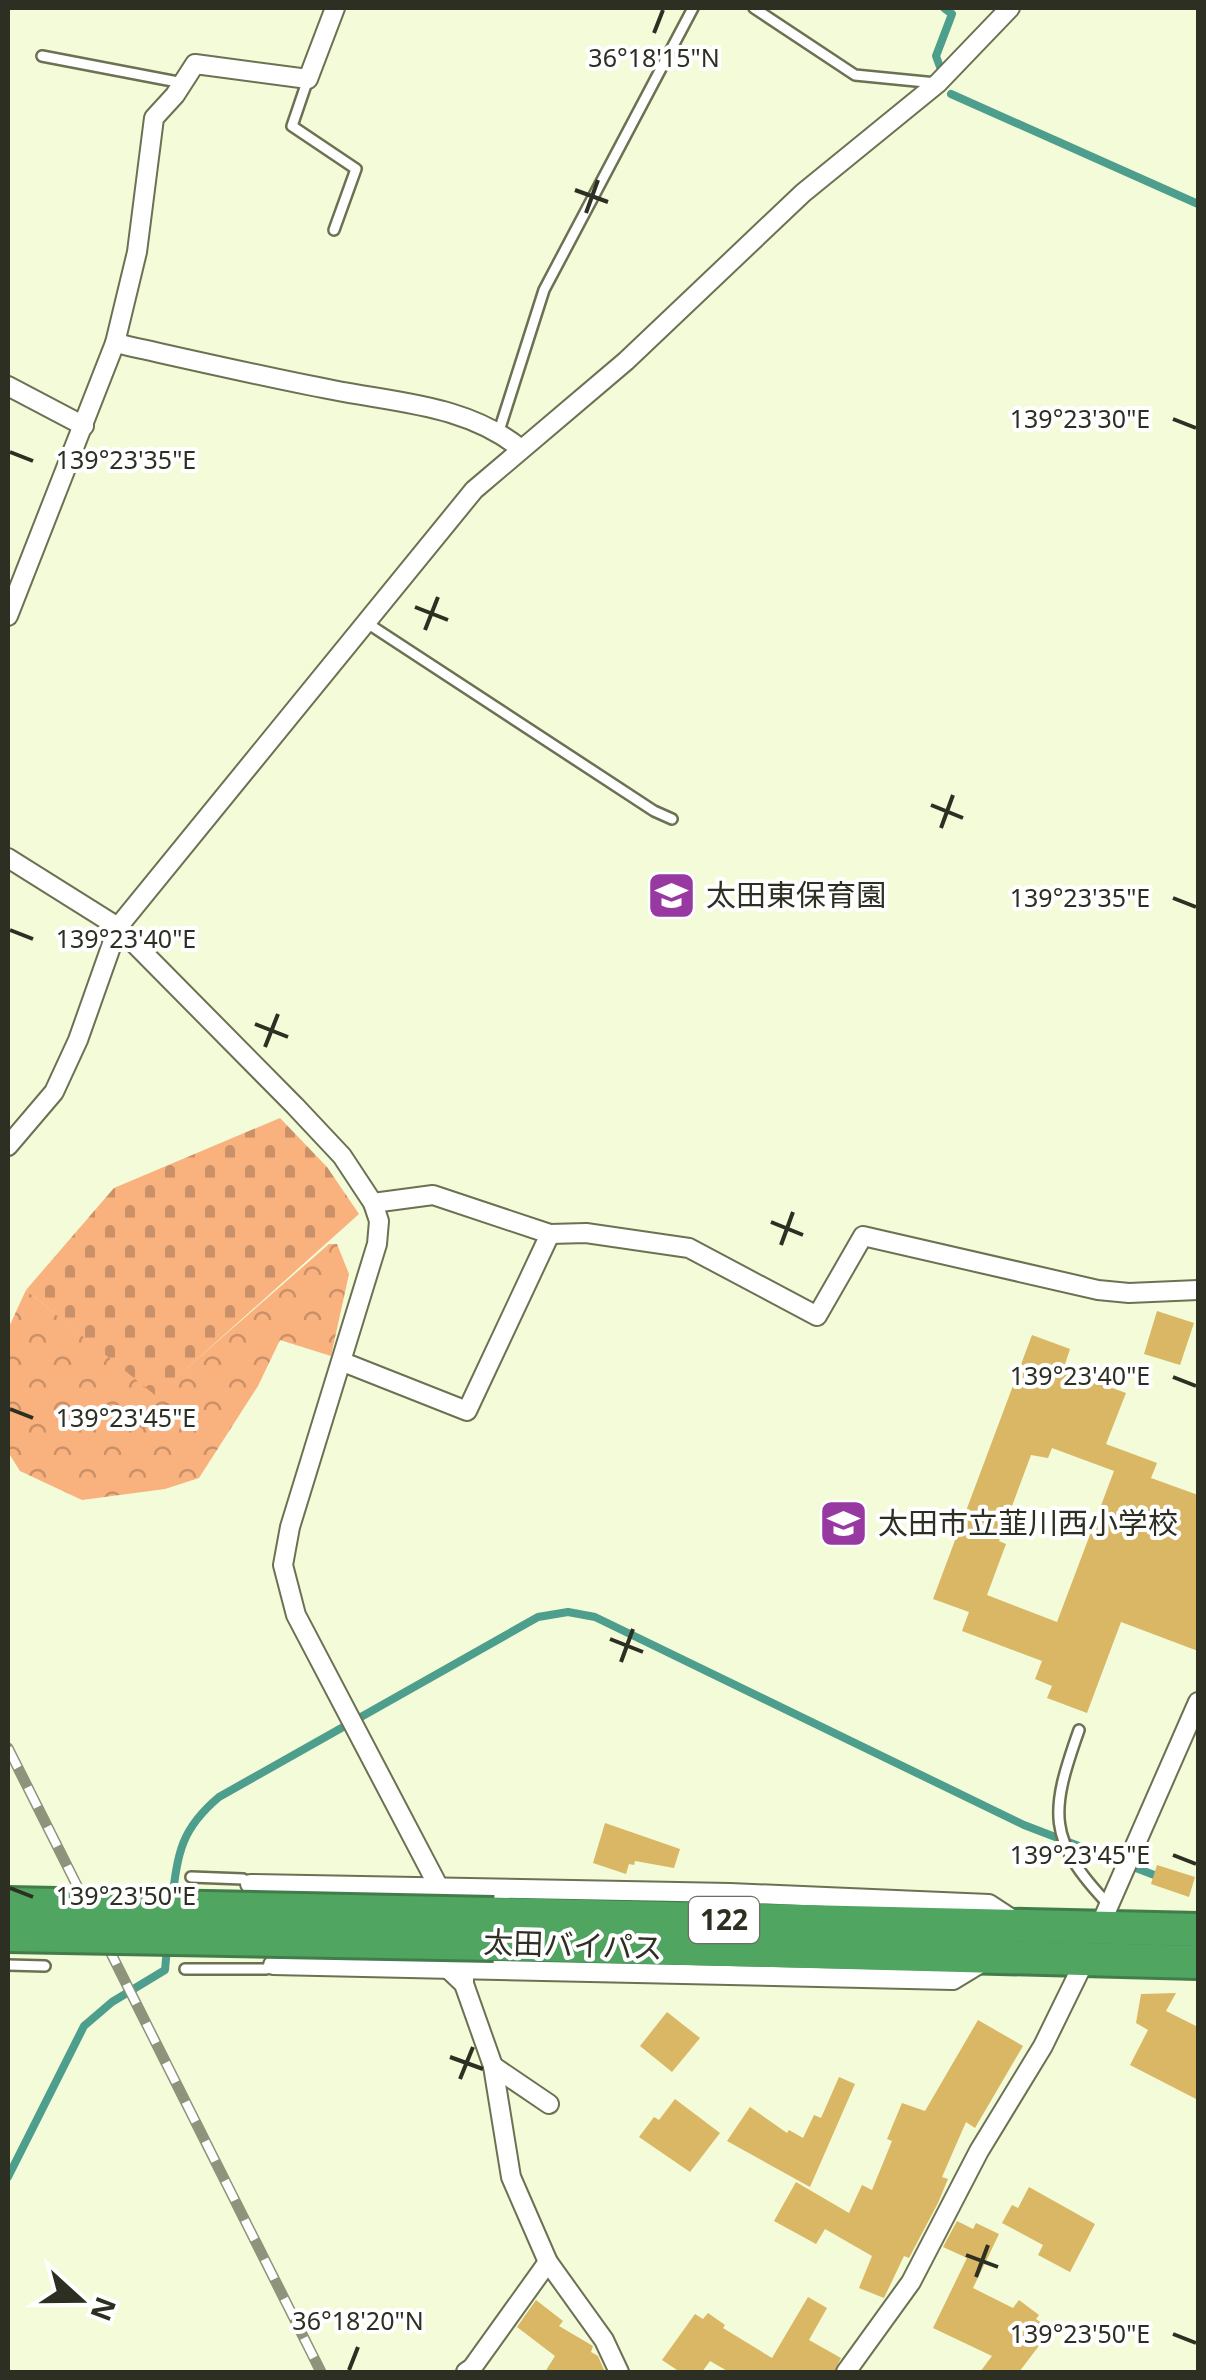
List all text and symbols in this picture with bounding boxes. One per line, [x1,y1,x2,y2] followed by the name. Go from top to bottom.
[588,40,720,74] text: 36°18'15"N
[1010,401,1150,435] text: 139°23'30"E
[56,442,196,476] text: 139°23'35"E
[645,870,697,922] school or university icon: 太田東保育園
[706,874,886,915] place label: 太田東保育園
[1010,880,1150,914] text: 139°23'35"E
[56,921,196,955] text: 139°23'40"E
[1010,1358,1150,1392] text: 139°23'40"E
[56,1400,196,1434] text: 139°23'45"E
[817,1498,869,1550] school or university icon: 太田市立韮川西小学校
[878,1502,1178,1543] place label: 太田市立韮川西小学校
[1010,1837,1150,1871] text: 139°23'45"E
[56,1878,196,1912] text: 139°23'50"E
[689,1897,759,1943] road number: 122
[483,1921,663,1968] street label: 太田バイパス
[30,2250,130,2350] north arrow
[82,2292,126,2327] text: N
[292,2303,424,2337] text: 36°18'20"N
[1010,2316,1150,2350] text: 139°23'50"E

